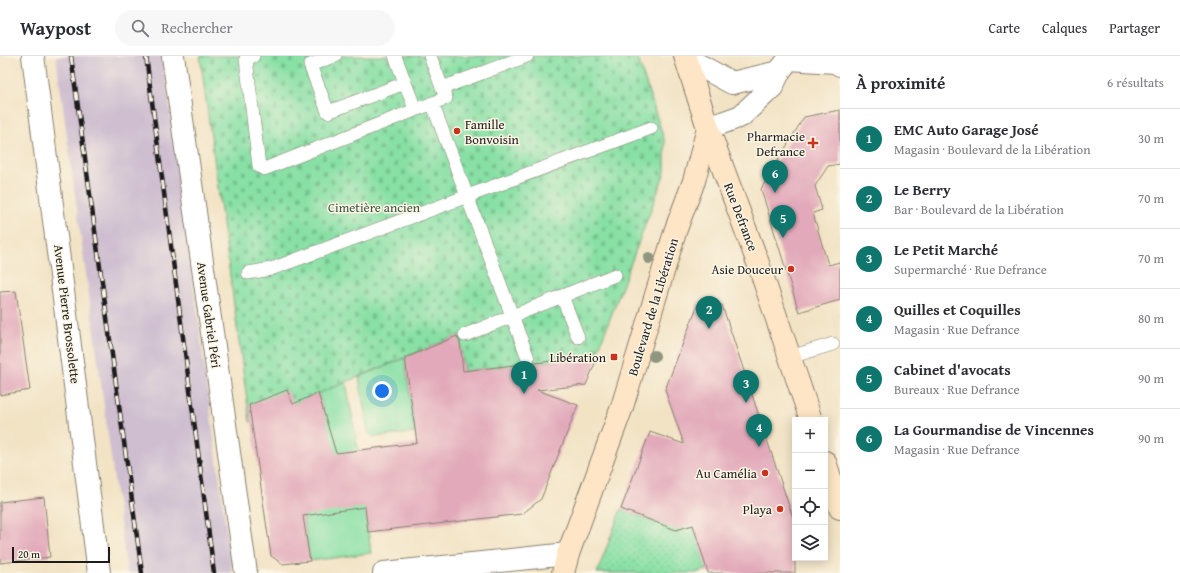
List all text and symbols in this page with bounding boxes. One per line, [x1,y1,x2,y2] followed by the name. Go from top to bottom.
[115,10,395,46] search box
[20,14,91,42] text: Waypost
[129,17,151,39] icon: search
[161,17,233,38] text: Rechercher
[988,18,1020,38] text: Carte
[1042,18,1087,38] text: Calques
[1109,18,1160,38] text: Partager
[856,70,945,95] text: À proximité
[1107,73,1164,92] text: 6 résultats
[465,115,520,149] place label: Famille Bonvoisin
[894,119,1039,140] text: EMC Auto Garage José
[452,126,462,136] marker: Famille Bonvoisin
[747,127,805,161] place label: Pharmacie Defrance
[866,129,872,148] text: 1
[1138,129,1164,148] text: 30 m
[808,138,818,148] marker: Pharmacie Defrance
[894,140,1091,159] text: Magasin · Boulevard de la Libération
[762,160,788,193] pin: 6
[894,179,951,200] text: Le Berry
[719,180,763,254] street label: Rue Defrance
[866,189,872,208] text: 2
[1138,189,1164,208] text: 70 m
[328,198,421,217] park label: Cimetière ancien
[894,200,1064,219] text: Bar · Boulevard de la Libération
[770,205,796,238] pin: 5
[623,235,683,378] street label: Boulevard de la Libération
[894,239,998,260] text: Le Petit Marché
[49,243,85,385] street label: Avenue Pierre Brossolette
[866,249,872,268] text: 3
[1138,249,1164,268] text: 70 m
[712,260,784,279] place label: Asie Douceur
[894,260,1047,279] text: Supermarché · Rue Defrance
[192,261,226,370] street label: Avenue Gabriel Péri
[786,264,796,274] marker: Asie Douceur
[696,296,722,329] pin: 2
[894,299,1021,320] text: Quilles et Coquilles
[866,309,872,328] text: 4
[1138,309,1164,328] text: 80 m
[894,320,1020,339] text: Magasin · Rue Defrance
[550,348,607,367] place label: Libération
[609,352,619,362] marker: Libération
[894,359,1011,380] text: Cabinet d'avocats
[511,361,537,394] pin: 1
[866,369,872,388] text: 5
[1138,369,1164,388] text: 90 m
[733,370,759,403] pin: 3
[894,380,1020,399] text: Bureaux · Rue Defrance
[372,381,392,401] your location
[746,414,772,447] pin: 4
[792,417,828,561] map controls
[792,417,828,453] button: +
[894,419,1094,440] text: La Gourmandise de Vincennes
[866,429,872,448] text: 6
[1138,429,1164,448] text: 90 m
[894,440,1020,459] text: Magasin · Rue Defrance
[792,453,828,489] button: −
[696,464,758,483] place label: Au Camélia
[760,468,770,478] marker: Au Camélia
[792,489,828,525] button: locate
[743,500,773,519] place label: Playa
[775,504,785,514] marker: Playa
[792,525,828,561] button: layers
[12,545,110,564] scale bar
[18,546,40,562] text: 20 m

